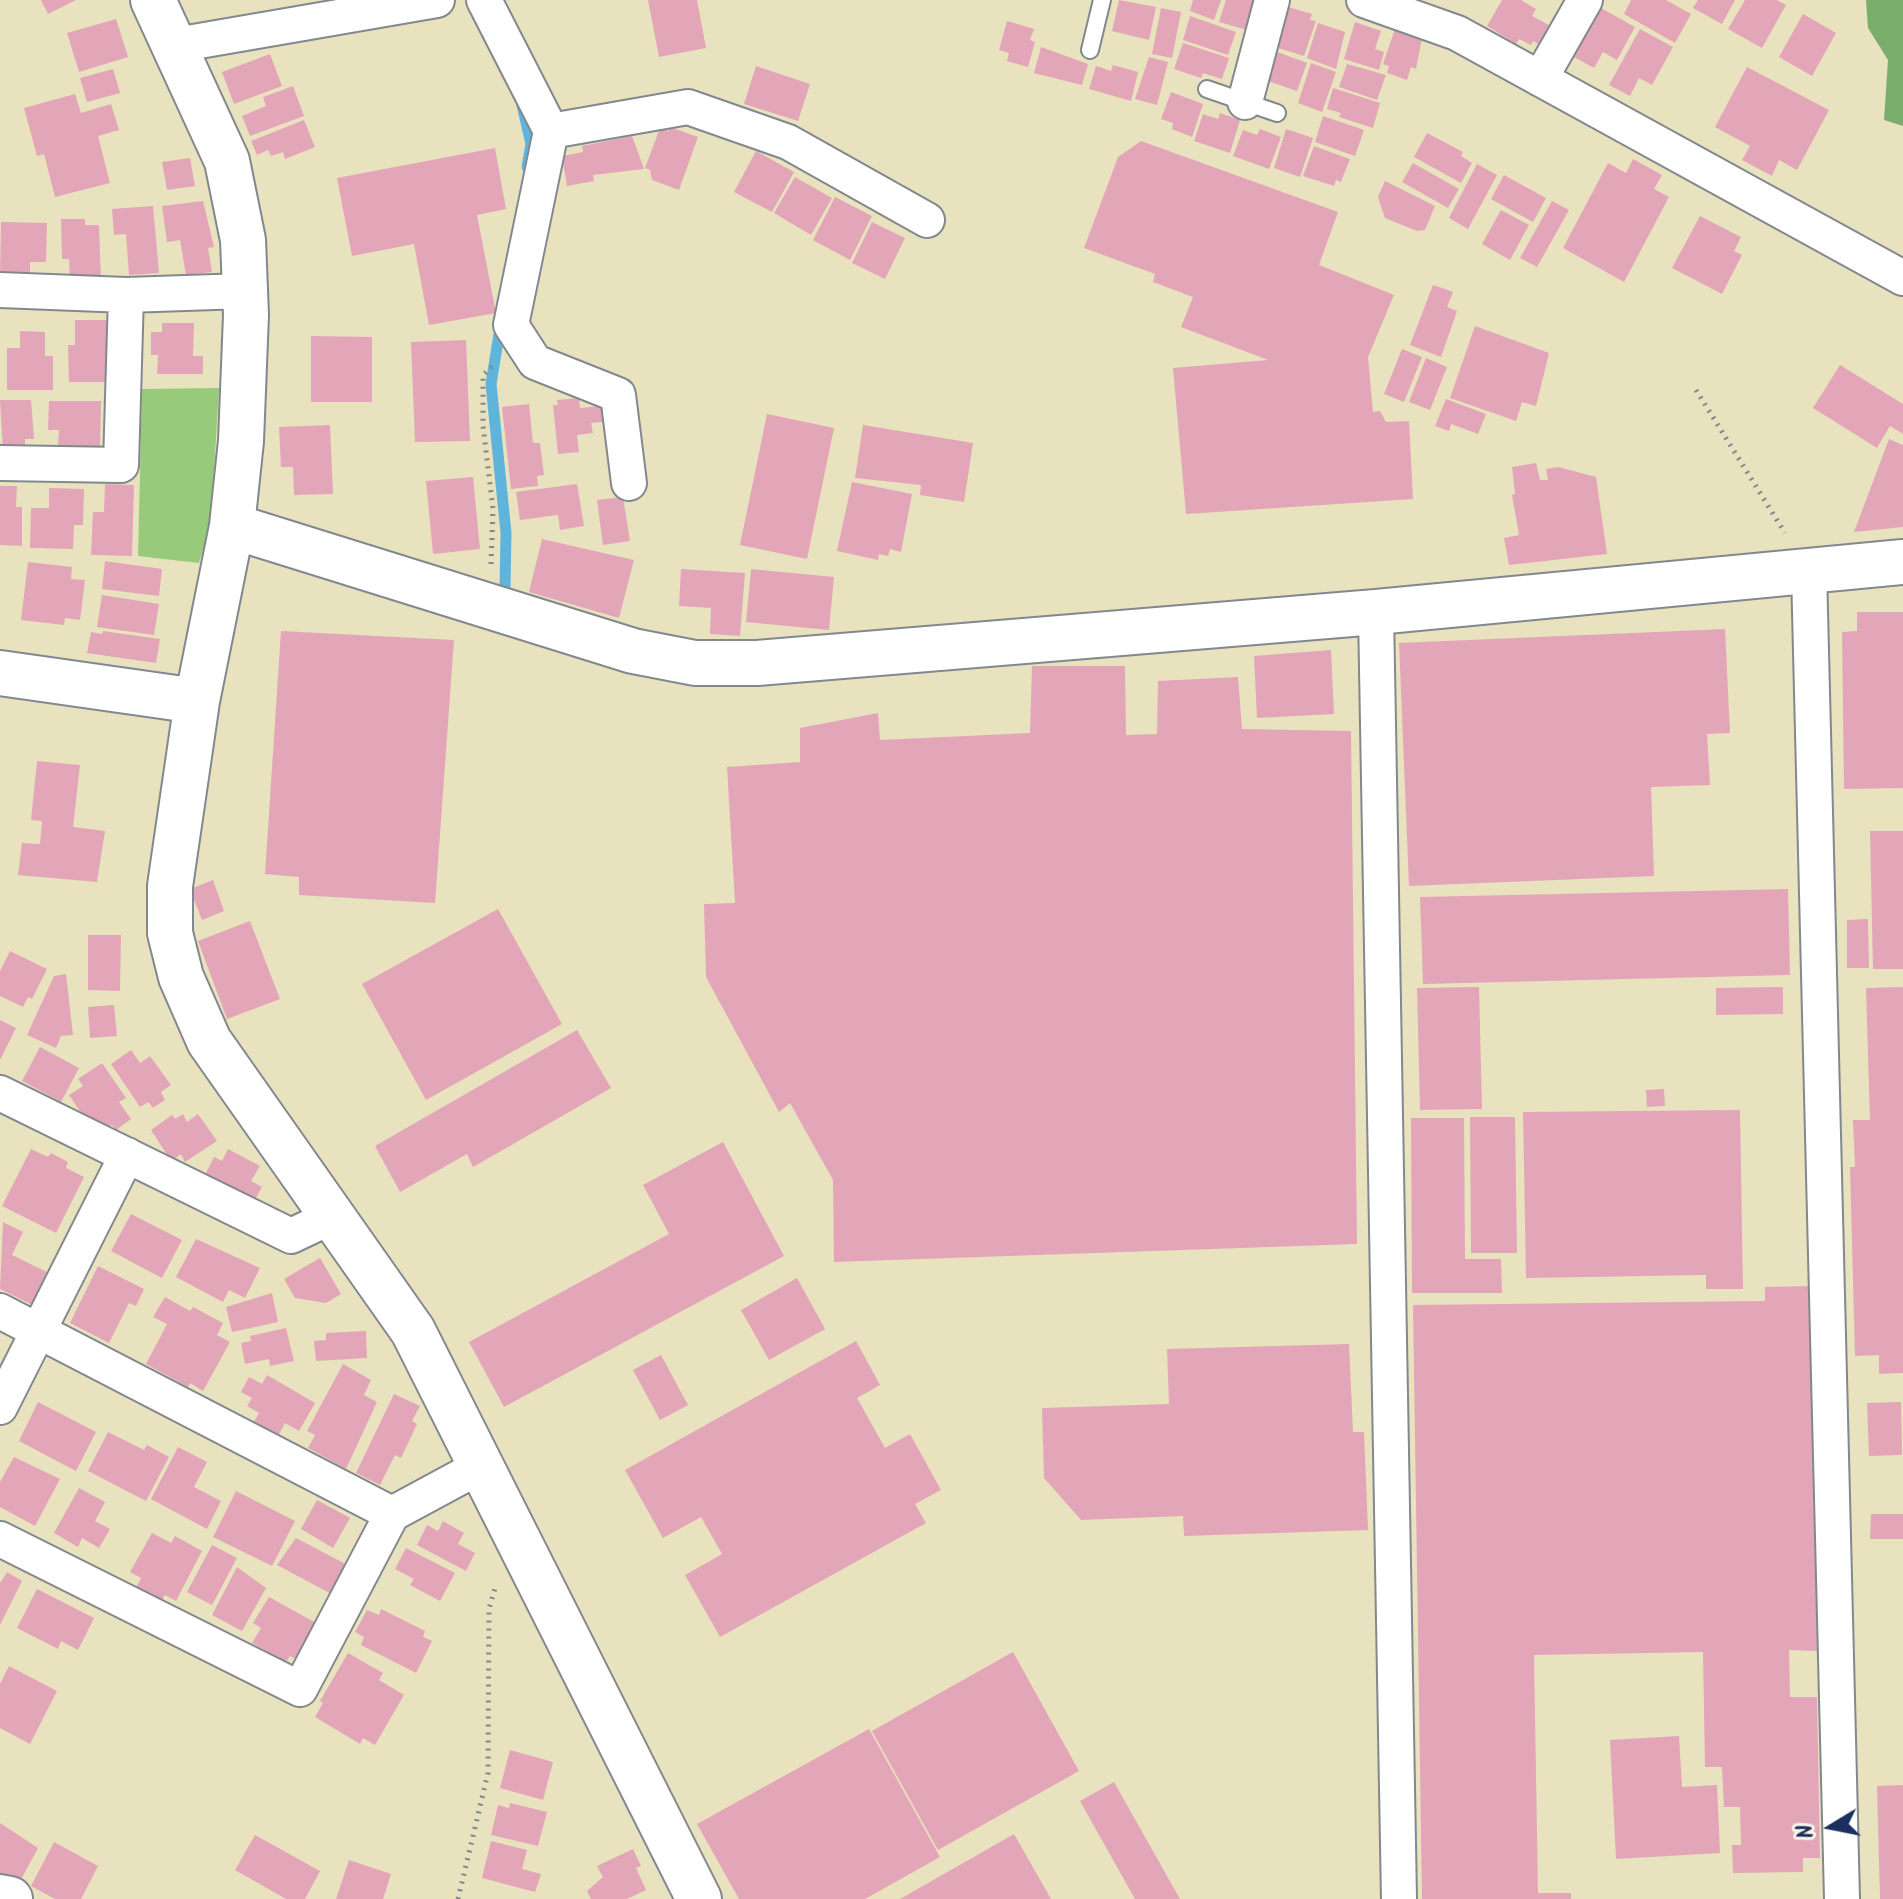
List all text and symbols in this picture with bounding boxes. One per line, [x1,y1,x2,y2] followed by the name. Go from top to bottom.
[1791,1787,1871,1867] north arrow
[1788,1821,1825,1841] text: N

